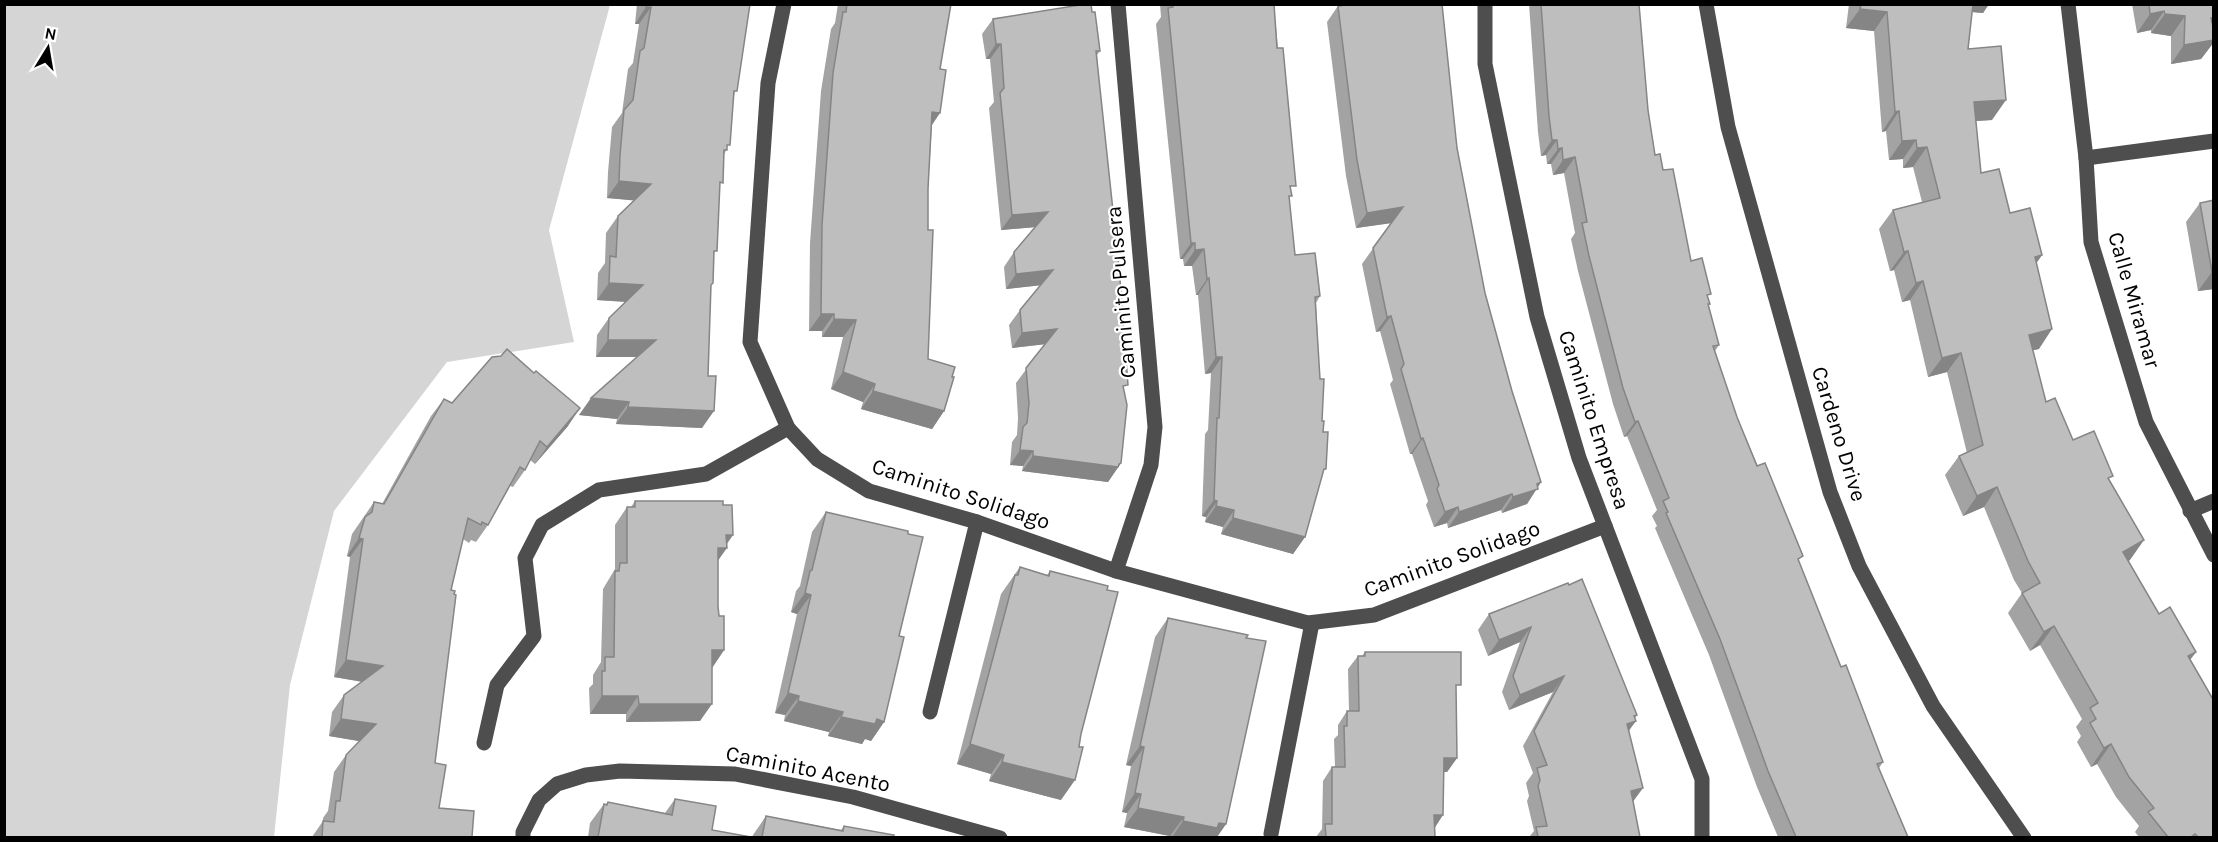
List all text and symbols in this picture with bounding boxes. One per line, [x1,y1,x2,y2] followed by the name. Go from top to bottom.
[18,18,78,78] north arrow
[43,23,58,44] text: N
[1101,205,1141,379] street label: Caminito Pulsera
[2102,229,2166,371] street label: Calle Miramar
[1553,327,1635,513] street label: Caminito Empresa
[1806,363,1872,505] street label: Cardeno Drive
[869,453,1053,535] street label: Caminito Solidago
[1360,515,1544,603] street label: Caminito Solidago
[724,740,892,798] street label: Caminito Acento

